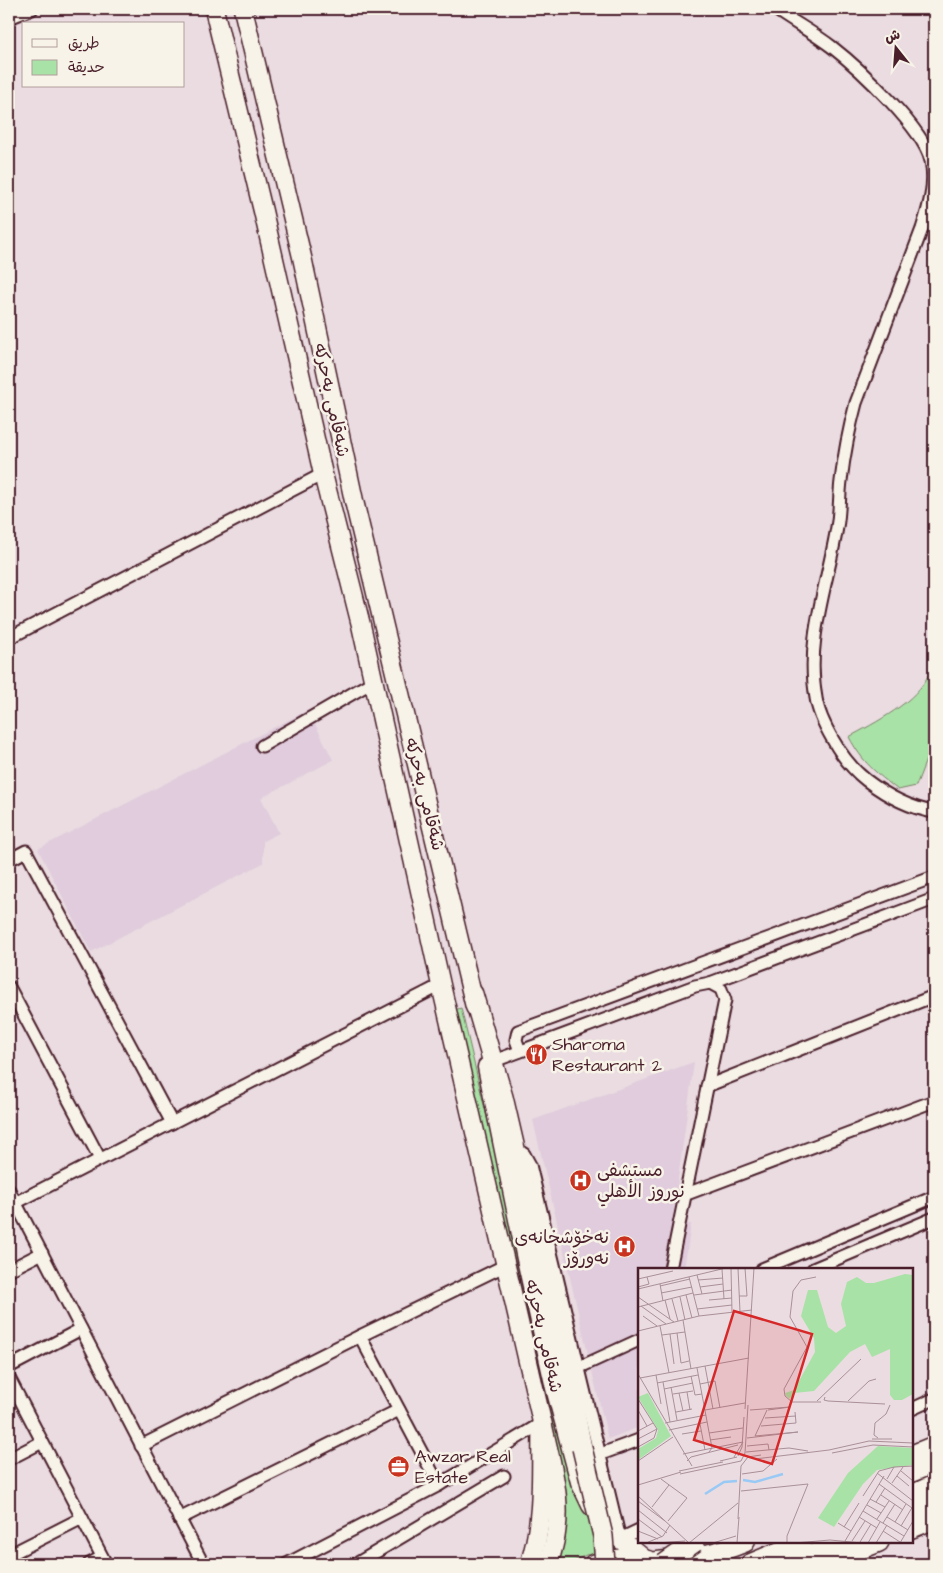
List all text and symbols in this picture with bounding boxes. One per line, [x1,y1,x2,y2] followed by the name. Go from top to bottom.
[22,22,185,88] legend
[870,22,920,72] north arrow
[882,25,903,48] text: ش
[68,33,100,54] text: طريق
[68,57,105,78] text: حديقة
[307,341,356,459] street label: شەقامی بەحرکە
[398,735,451,853] street label: شەقامی بەحرکە
[552,1032,663,1078] place label: Sharoma Restaurant 2
[524,1042,548,1066] restaurant icon: Sharoma Restaurant 2
[597,1158,686,1207] place label: مستشفى نوروز الأهلي
[569,1168,593,1192] hospital icon: مستشفى نوروز الأهلي
[515,1225,609,1271] place label: نەخۆشخانەی نەورۆز
[613,1235,637,1259] hospital icon: نەخۆشخانەی نەورۆز
[638,1268,913,1543] inset map
[518,1277,569,1395] street label: شەقامی بەحرکە
[415,1444,511,1490] place label: Awzar Real Estate
[387,1454,411,1478] office icon: Awzar Real Estate

